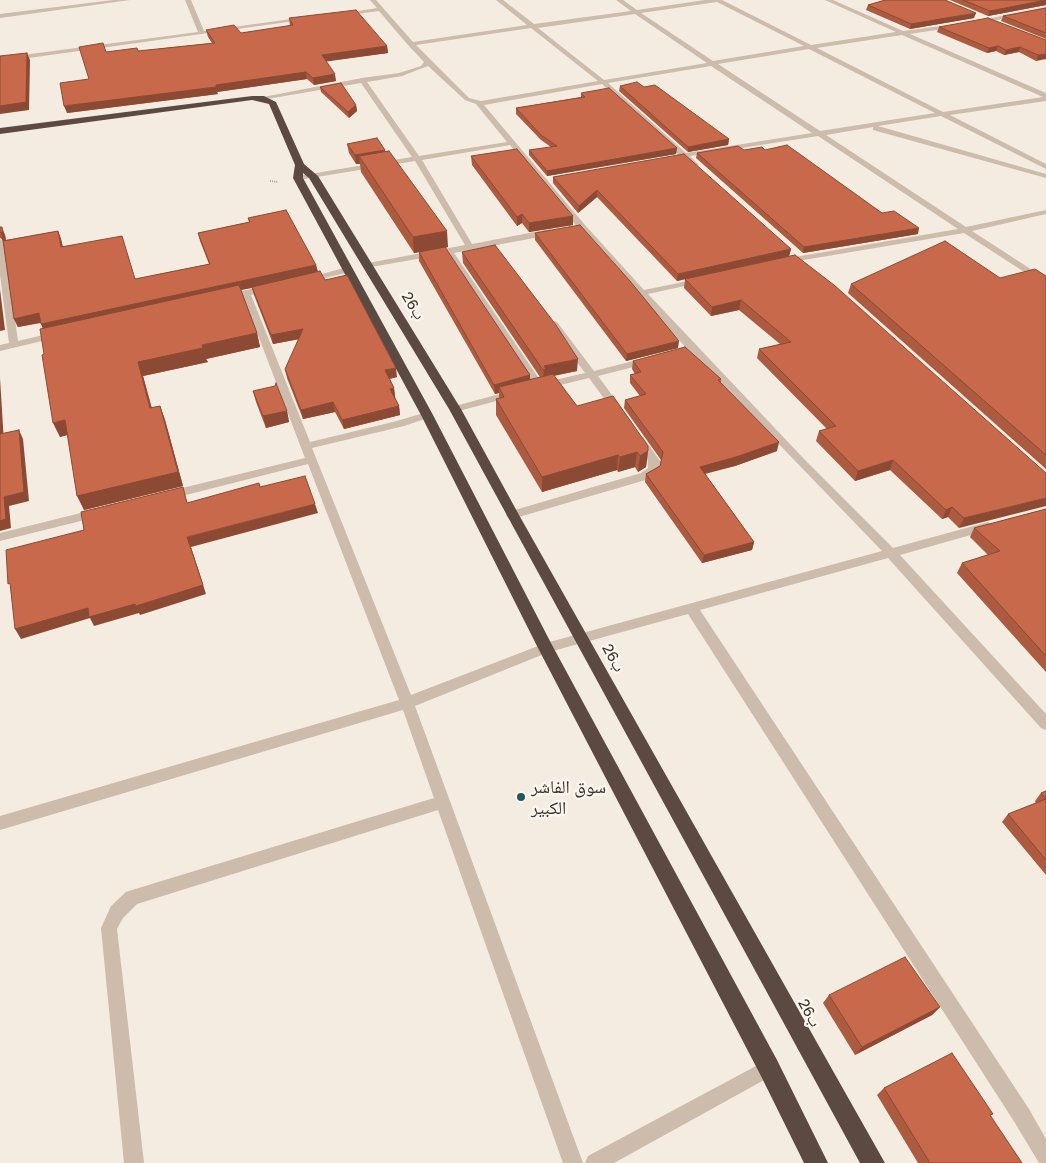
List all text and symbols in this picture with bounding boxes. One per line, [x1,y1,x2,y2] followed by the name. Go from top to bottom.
[398,289,428,323] street label: 26ب
[598,641,628,675] street label: 26ب
[531,776,606,819] place label: سوق الفاشر الكبير
[515,791,527,803] marker: سوق الفاشر الكبير
[794,996,824,1030] street label: 26ب

